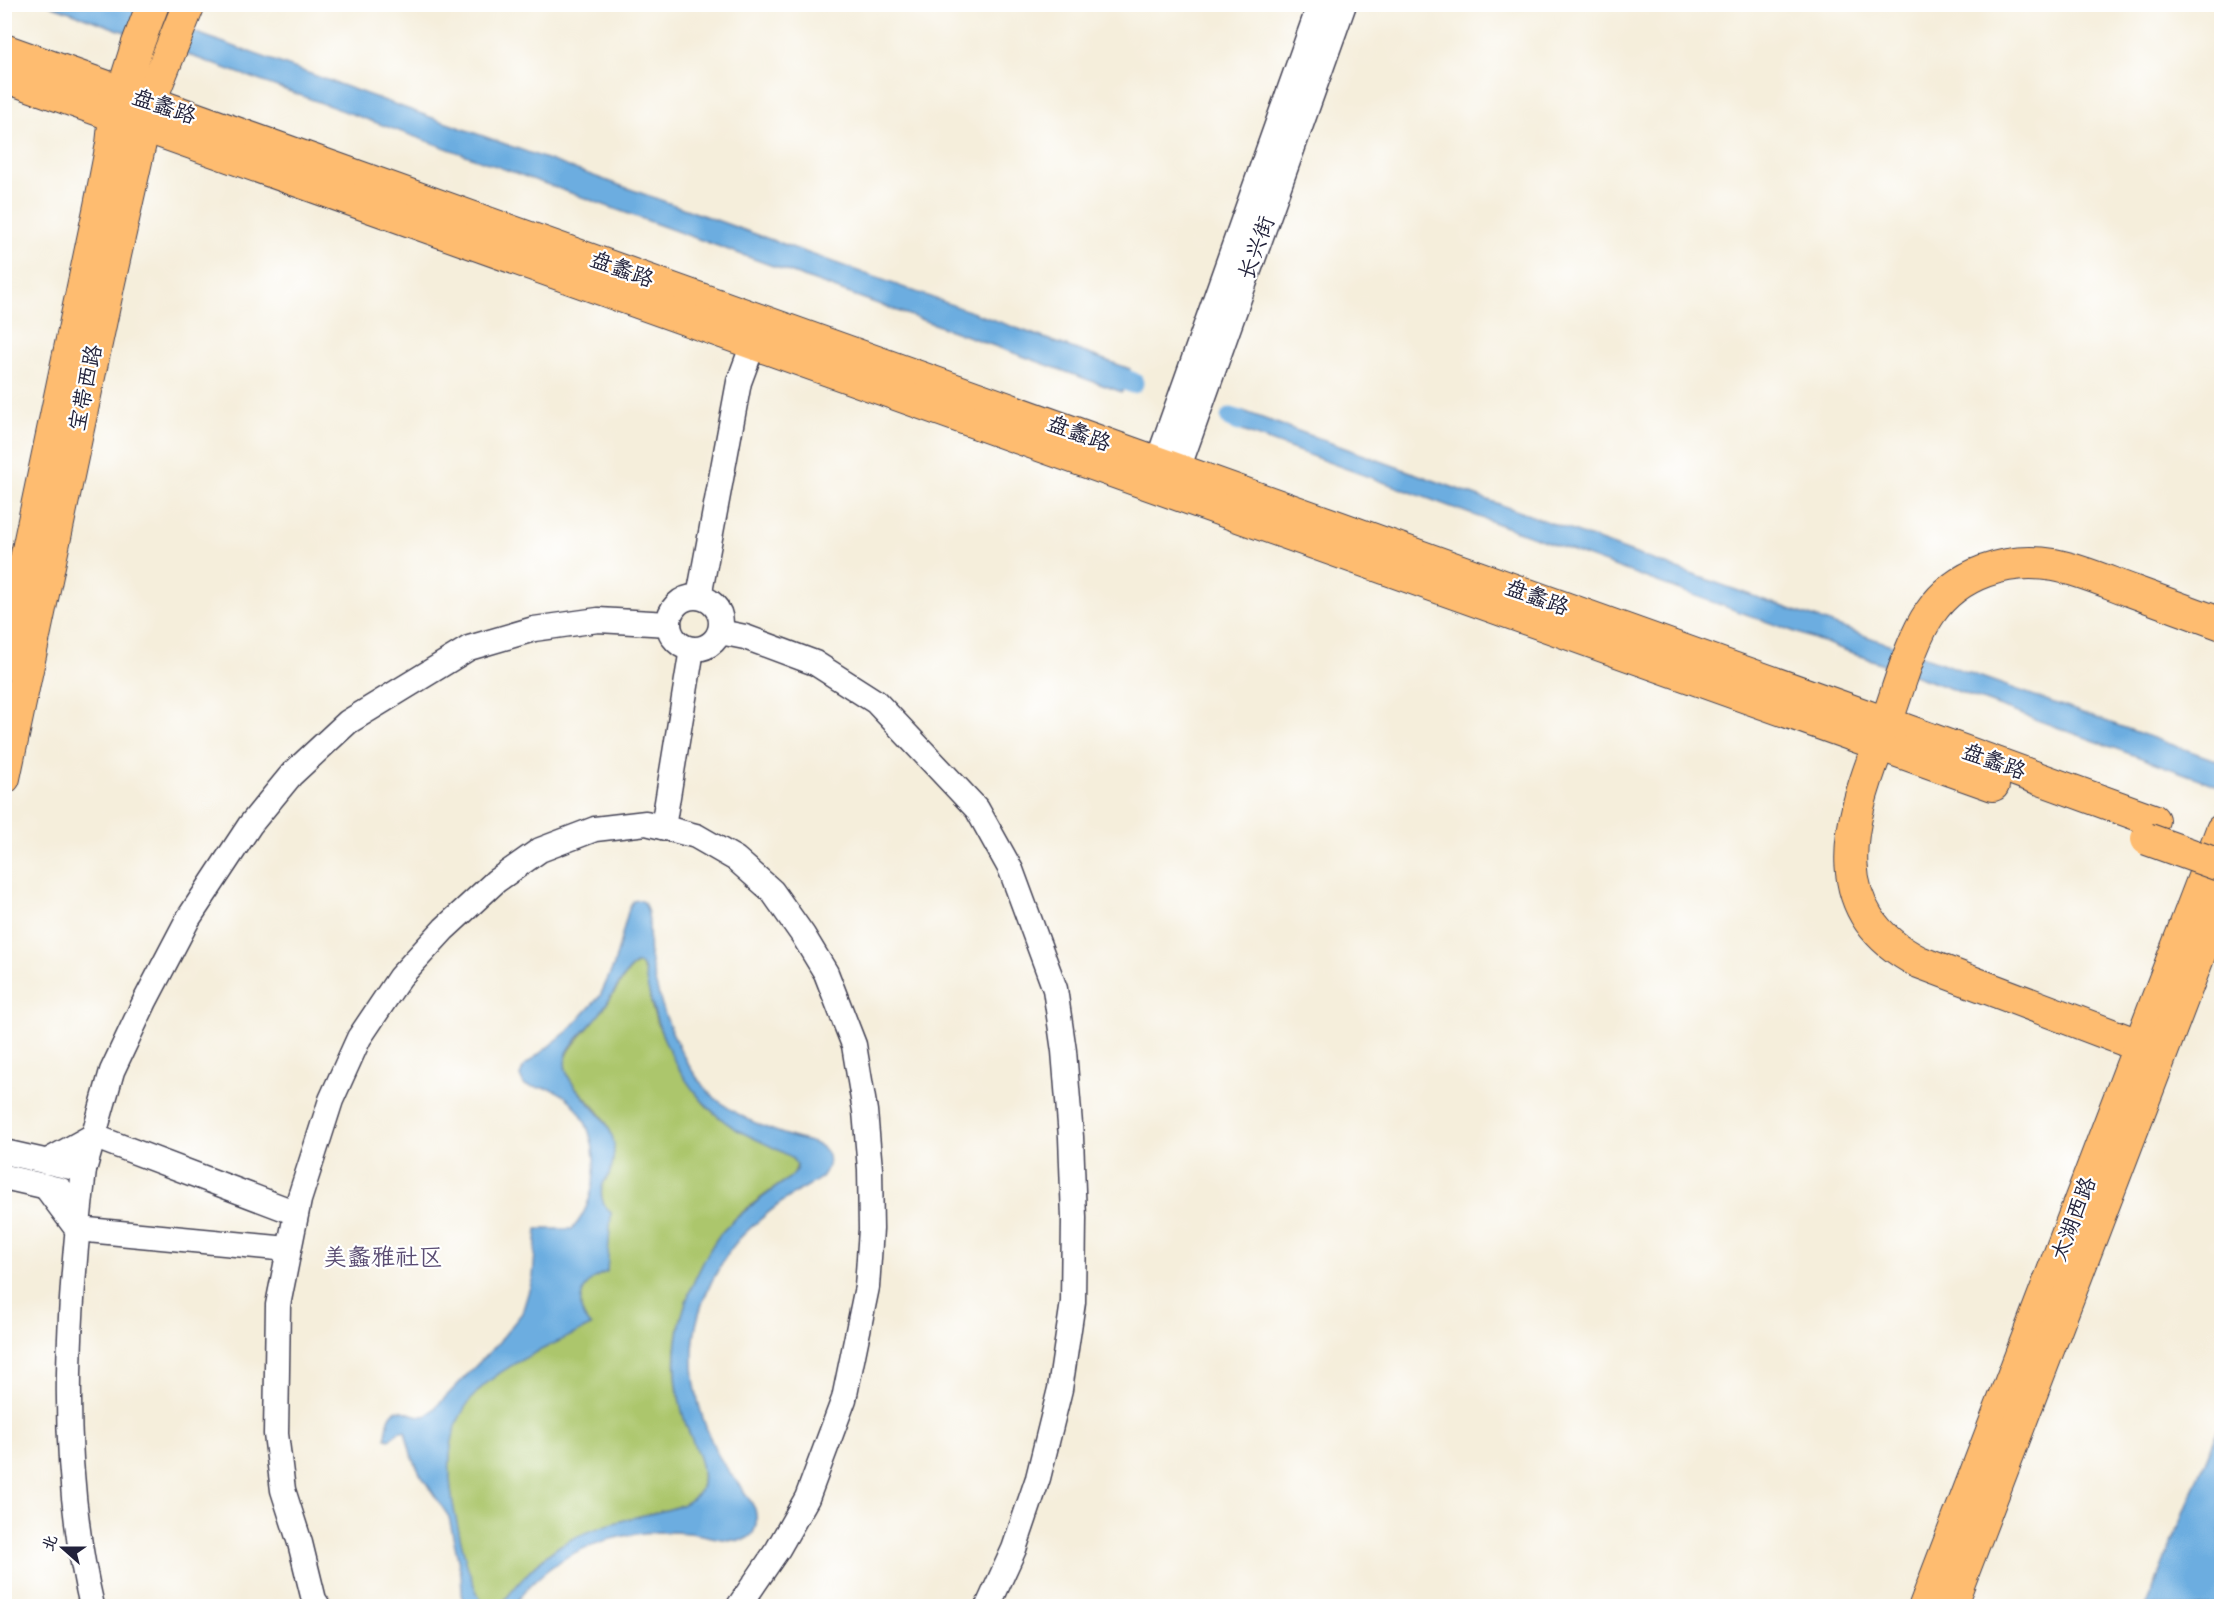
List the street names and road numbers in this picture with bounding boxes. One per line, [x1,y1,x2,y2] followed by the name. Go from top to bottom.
[128,82,200,132] street label: 盘蠡路
[1231,212,1283,284] street label: 长兴街
[586,244,658,296] street label: 盘蠡路
[62,342,110,434] street label: 宝带西路
[1043,408,1115,460] street label: 盘蠡路
[1501,572,1573,624] street label: 盘蠡路
[1958,736,2030,788] street label: 盘蠡路
[2044,1172,2104,1266] street label: 太湖西路

